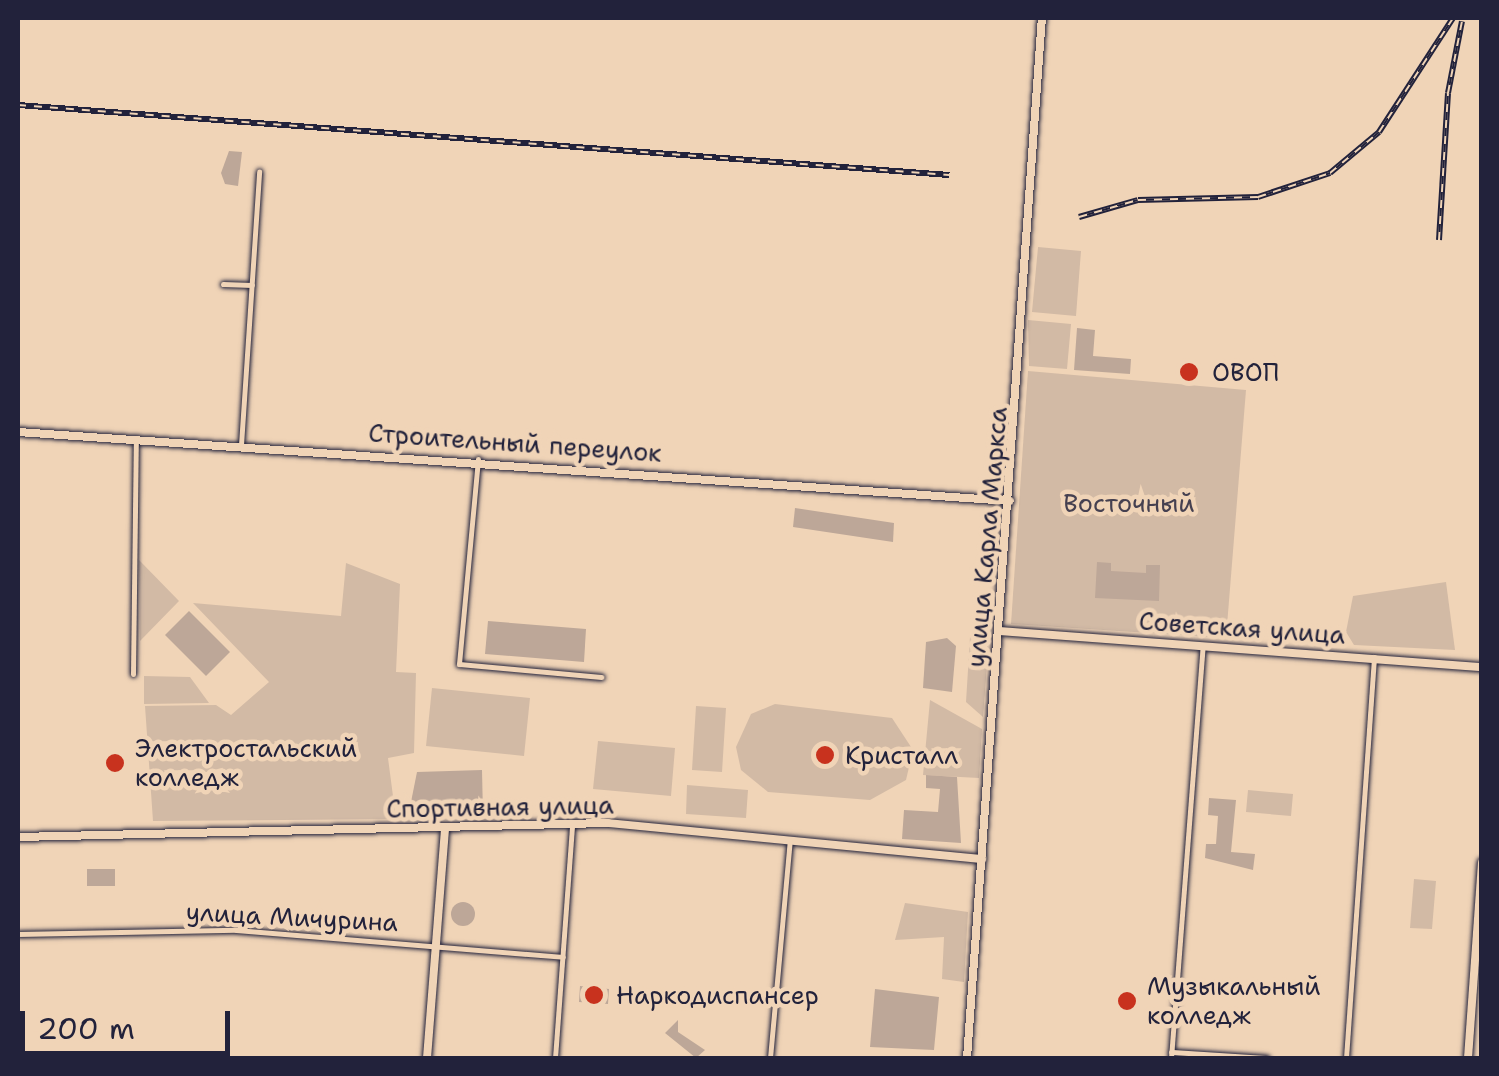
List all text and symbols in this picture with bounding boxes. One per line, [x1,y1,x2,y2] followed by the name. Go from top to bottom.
[1212,357,1279,387] place label: ОВОП
[1176,359,1202,385] marker: ОВОП
[961,406,1013,668] street label: улица Карла Маркса
[367,418,663,468] street label: Строительный переулок
[1063,488,1195,518] park label: Восточный
[1138,606,1346,650] street label: Советская улица
[135,734,357,793] place label: Электростальский колледж
[845,740,958,770] place label: Кристалл
[814,744,836,766] marker: Кристалл
[104,752,126,774] marker: Электростальский колледж
[386,790,614,824] street label: Спортивная улица
[185,896,399,938] street label: улица Мичурина
[1147,972,1321,1031] place label: Музыкальный колледж
[616,980,819,1010] place label: Наркодиспансер
[581,982,607,1008] marker: Наркодиспансер
[1116,990,1138,1012] marker: Музыкальный колледж
[25,991,235,1053] scale bar
[37,1008,135,1049] text: 200 m

